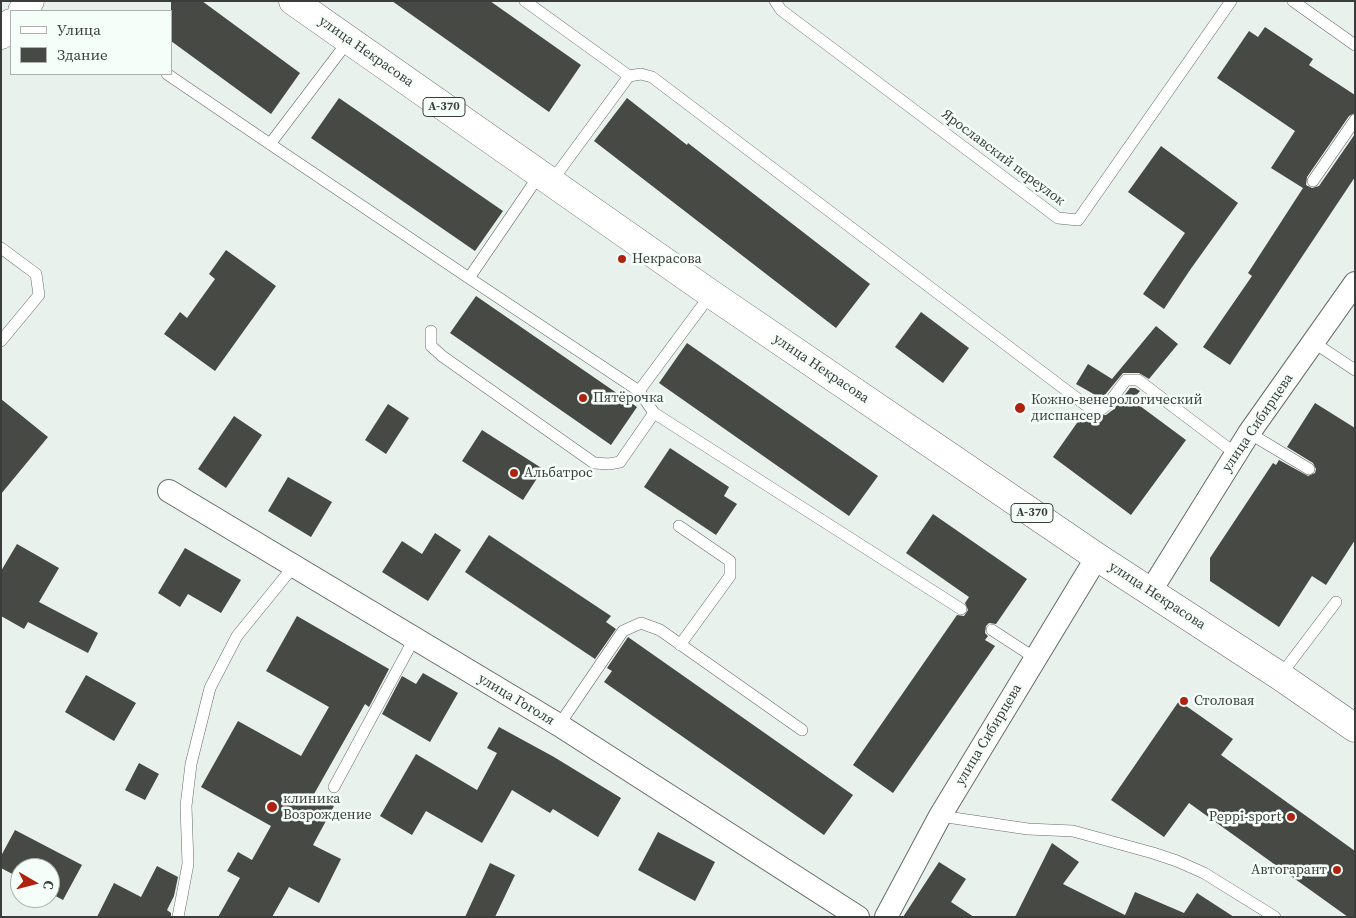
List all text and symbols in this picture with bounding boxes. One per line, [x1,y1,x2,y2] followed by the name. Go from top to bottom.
[10,10,172,75] legend
[315,13,417,91] street label: улица Некрасова
[57,19,101,40] text: Улица
[57,44,108,65] text: Здание
[423,98,465,116] road number: А-370
[938,106,1068,210] street label: Ярославский переулок
[632,251,702,267] place label: Некрасова
[616,253,628,265] marker: Некрасова
[770,331,872,407] street label: улица Некрасова
[1219,371,1297,475] street label: улица Сибирцева
[593,390,664,406] place label: Пятёрочка
[577,392,589,404] marker: Пятёрочка
[1031,392,1203,424] place label: Кожно-венерологический диспансер
[1013,401,1027,415] marker: Кожно-венерологический диспансер
[524,465,593,481] place label: Альбатрос
[508,467,520,479] marker: Альбатрос
[1011,503,1053,522] road number: А-370
[1105,558,1209,634] street label: улица Некрасова
[475,671,557,729] street label: улица Гоголя
[952,681,1026,789] street label: улица Сибирцева
[1194,693,1254,709] place label: Столовая
[1178,695,1190,707] marker: Столовая
[283,791,372,824] place label: клиника Возрождение
[265,800,279,814] marker: клиника Возрождение
[1209,809,1281,825] place label: Peppi-sport
[1285,811,1297,823] marker: Peppi-sport
[10,858,60,908] north arrow
[1251,862,1327,878] place label: Автогарант
[1331,864,1343,876] marker: Автогарант
[38,879,59,891] text: С

